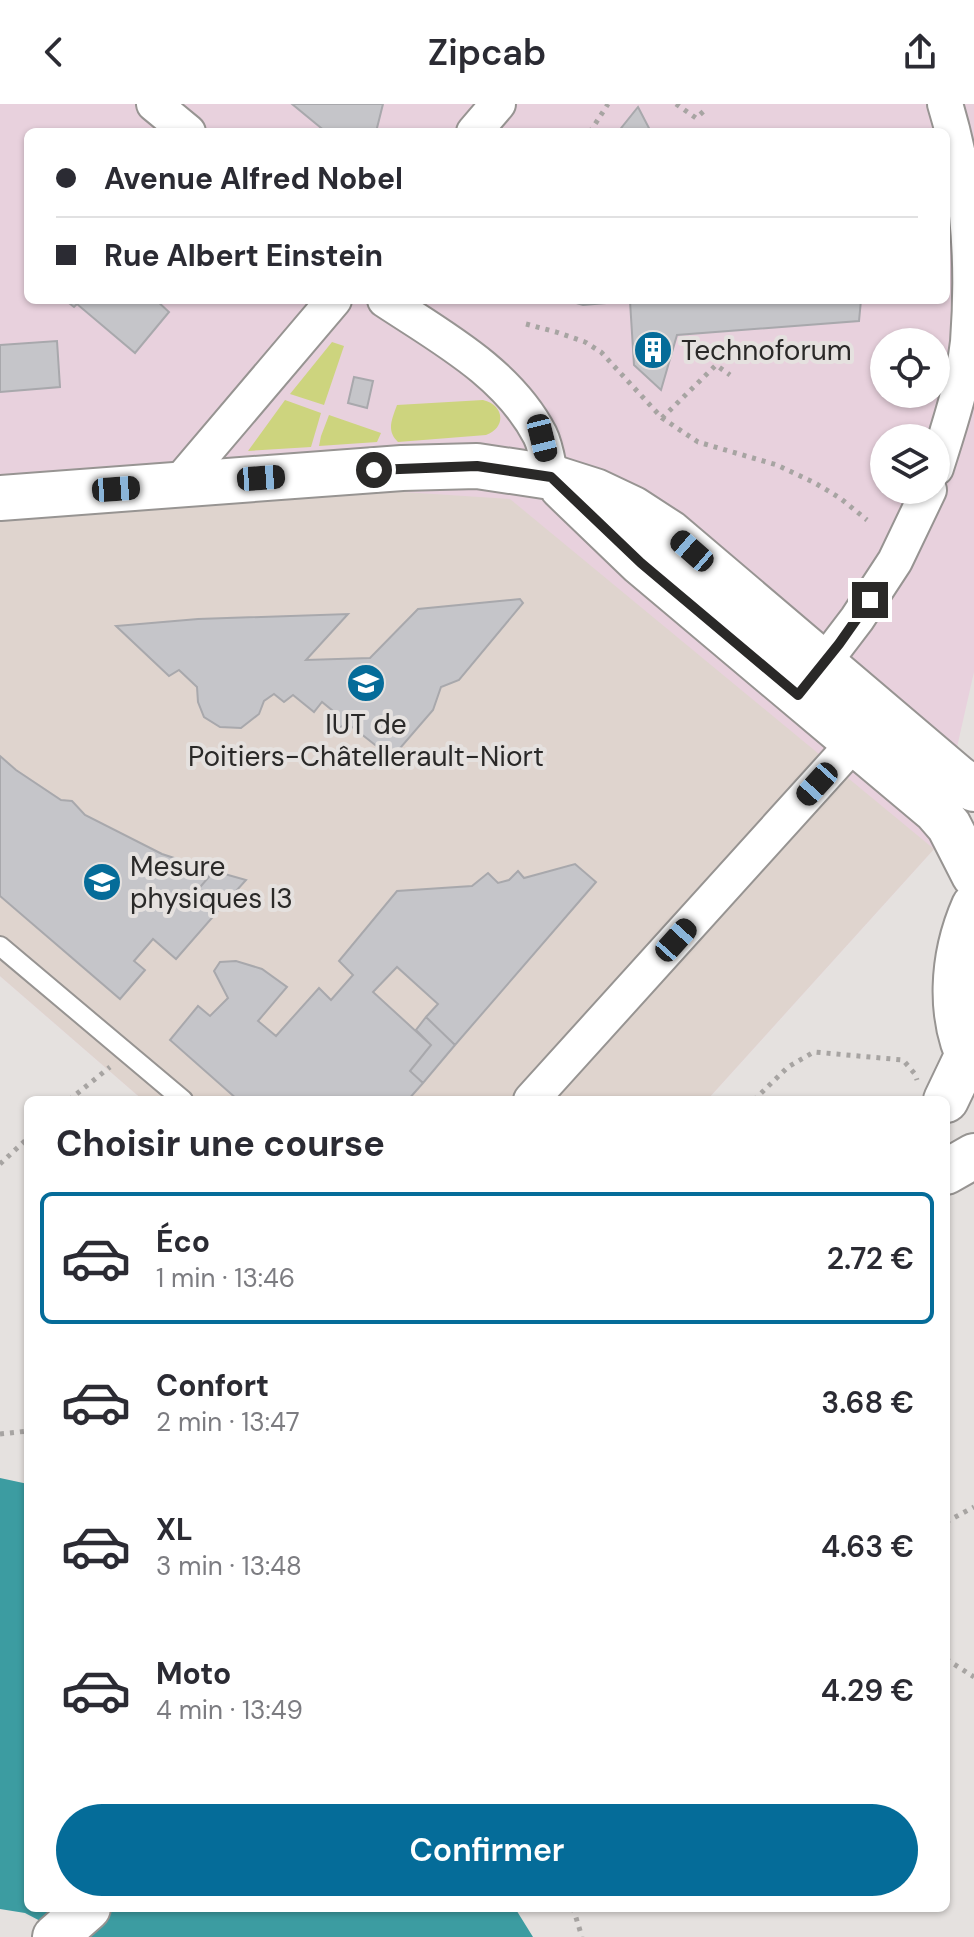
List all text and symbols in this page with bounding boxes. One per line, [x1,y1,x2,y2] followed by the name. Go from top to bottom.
[428,29,546,76] text: Zipcab
[32,30,76,74] icon: back
[898,30,942,74] icon: share
[104,159,403,198] text: Avenue Alfred Nobel
[104,236,383,275] text: Rue Albert Einstein
[870,328,950,504] map controls
[870,328,950,408] button: locate
[632,329,674,371] building icon: Technoforum
[681,332,852,369] place label: Technoforum
[525,412,559,464] car
[870,424,950,504] button: layers
[356,452,392,488] route start
[236,464,286,492] car
[91,475,141,503] car
[666,526,718,576] car
[852,582,888,618] route end
[345,662,387,704] school or university icon: IUT de Poitiers-Châtellerault-Niort
[188,706,544,775] place label: IUT de Poitiers-Châtellerault-Niort
[792,758,842,810] car
[130,848,293,917] place label: Mesure physiques I3
[81,861,123,903] school or university icon: Mesure physiques I3
[651,914,701,966] car
[56,1120,385,1167] text: Choisir une course
[60,1222,132,1294] icon: car
[156,1222,210,1261] text: Éco
[827,1239,914,1278] text: 2.72 €
[156,1261,295,1295] text: 1 min · 13:46
[60,1366,132,1438] icon: car
[156,1366,269,1405] text: Confort
[821,1383,914,1422] text: 3.68 €
[156,1405,300,1439] text: 2 min · 13:47
[60,1510,132,1582] icon: car
[156,1510,193,1549] text: XL
[821,1527,914,1566] text: 4.63 €
[156,1549,302,1583] text: 3 min · 13:48
[60,1654,132,1726] icon: car
[156,1654,231,1693] text: Moto
[821,1671,914,1710] text: 4.29 €
[156,1693,303,1727] text: 4 min · 13:49
[56,1804,918,1896] button: Confirmer

